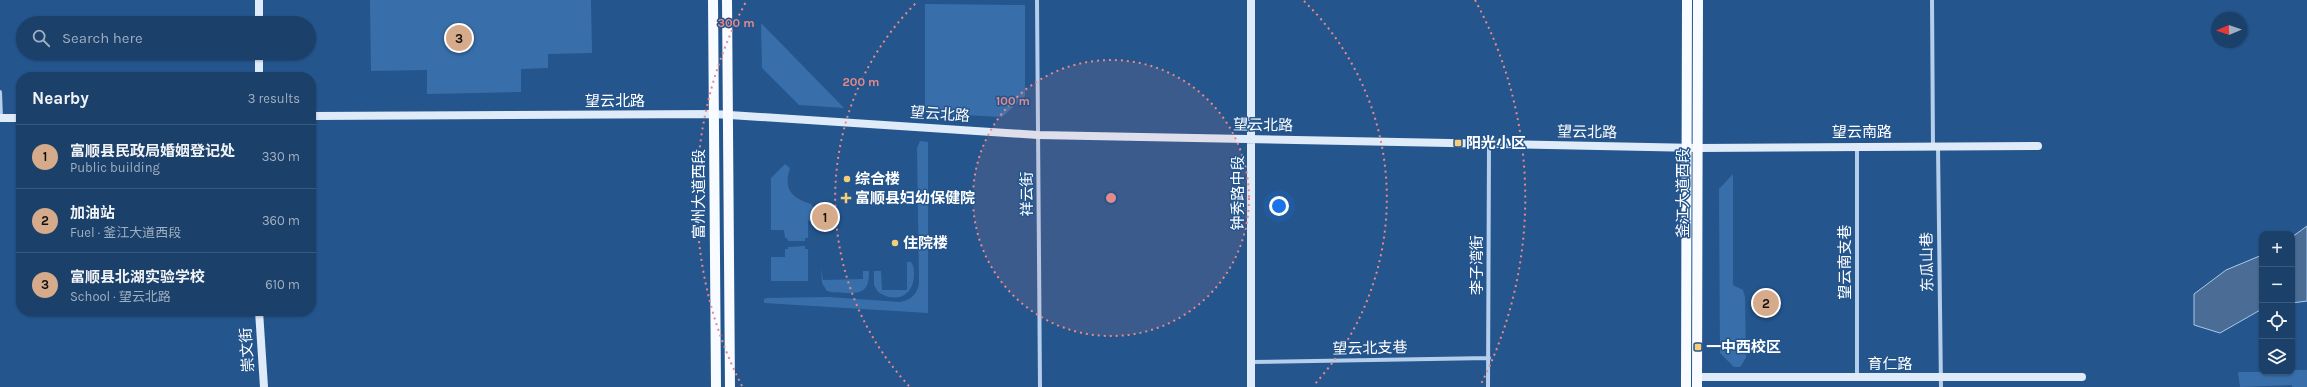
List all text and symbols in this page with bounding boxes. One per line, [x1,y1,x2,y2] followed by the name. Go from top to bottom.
[2211,12,2247,48] north arrow
[16,16,316,60] search box
[717,16,755,30] text: 300 m
[446,23,472,53] pin: 3
[30,27,52,49] icon: search
[62,29,143,47] text: Search here
[843,75,879,89] text: 200 m
[32,88,89,108] text: Nearby
[248,91,300,106] text: 3 results
[585,92,645,110] street label: 望云北路
[996,94,1030,108] text: 100 m
[909,103,971,125] street label: 望云北路
[1233,115,1293,135] street label: 望云北路
[1557,122,1617,142] street label: 望云北路
[1832,123,1892,141] street label: 望云南路
[1466,134,1526,152] place label: 阳光小区
[1453,138,1463,148] marker: 阳光小区
[70,142,235,160] text: 富顺县民政局婚姻登记处
[1674,148,1692,238] street label: 釜江大道西段
[43,149,47,164] text: 1
[262,149,300,164] text: 330 m
[690,149,708,239] street label: 富州大道西段
[1229,155,1247,231] street label: 钟秀路中段
[70,160,160,175] text: Public building
[855,170,900,188] place label: 综合楼
[1018,171,1036,217] street label: 祥云街
[842,174,852,184] marker: 综合楼
[855,189,975,207] place label: 富顺县妇幼保健院
[1104,191,1118,205] centre of rings
[840,192,852,204] marker: 富顺县妇幼保健院
[1269,196,1289,216] your location
[812,202,838,232] pin: 1
[70,204,115,222] text: 加油站
[41,213,49,228] text: 2
[262,213,300,228] text: 360 m
[1836,224,1854,300] street label: 望云南支巷
[70,225,181,240] text: Fuel · 釜江大道西段
[2259,231,2295,375] map controls
[2259,231,2295,267] button: +
[1917,232,1937,292] street label: 东瓜山巷
[903,234,948,252] place label: 住院楼
[1468,235,1486,295] street label: 李子湾街
[890,238,900,248] marker: 住院楼
[2259,267,2295,303] button: −
[70,268,205,286] text: 富顺县北湖实验学校
[41,277,49,292] text: 3
[265,277,300,292] text: 610 m
[1753,288,1779,318] pin: 2
[70,289,171,304] text: School · 望云北路
[2259,303,2295,339] button: locate
[236,327,258,373] street label: 崇文街
[1332,338,1408,358] street label: 望云北支巷
[1706,338,1781,356] place label: 一中西校区
[2259,339,2295,375] button: layers
[1693,342,1703,352] marker: 一中西校区
[1867,355,1913,373] street label: 育仁路

